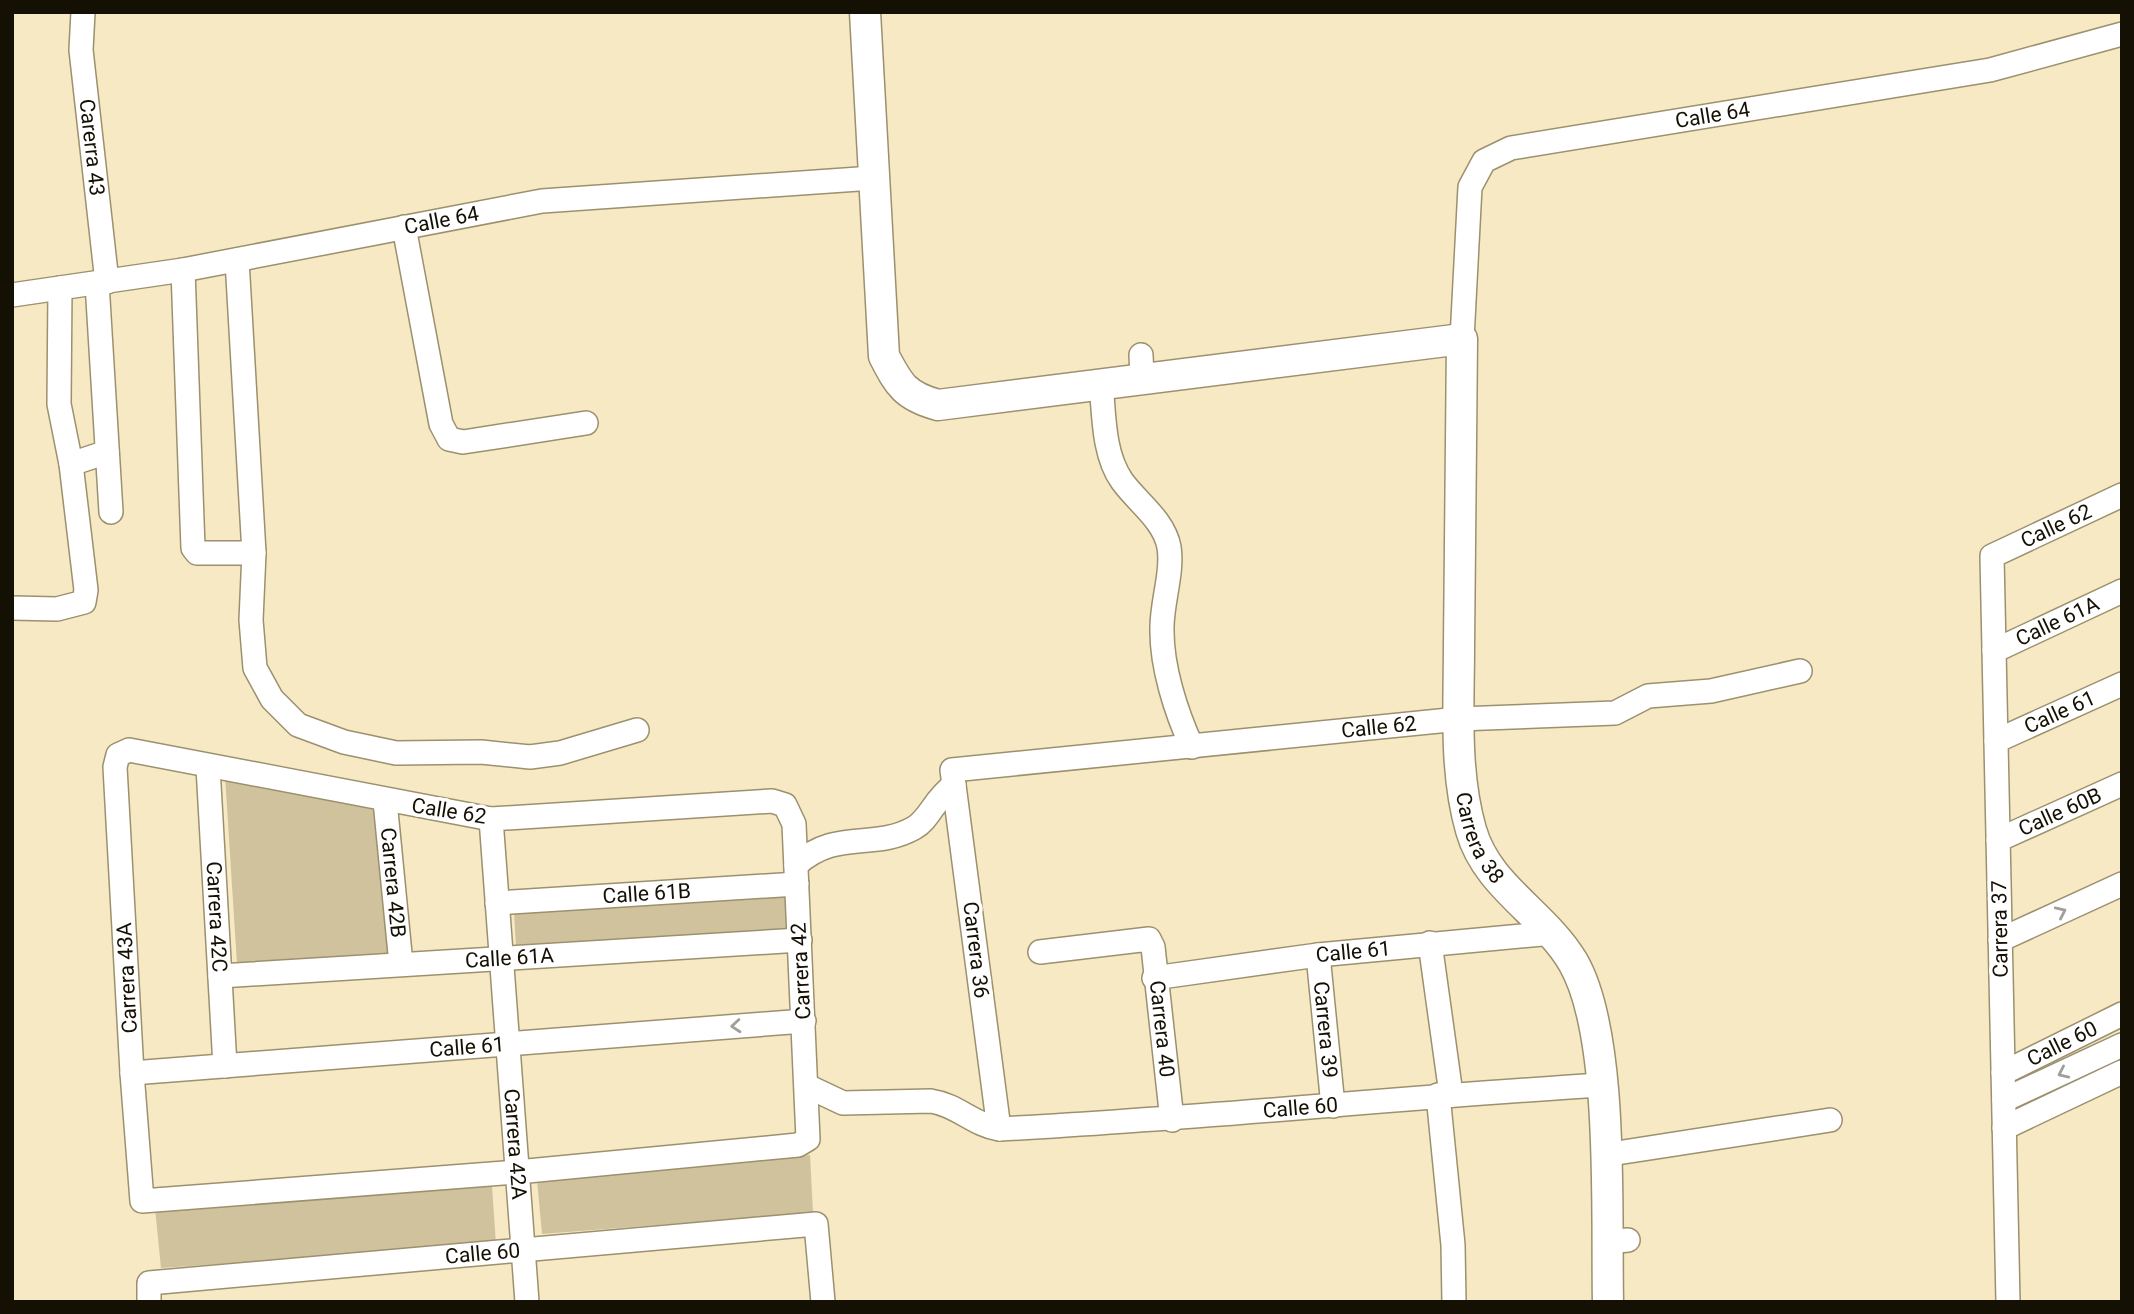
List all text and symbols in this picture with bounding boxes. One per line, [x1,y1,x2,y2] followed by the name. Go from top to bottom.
[1674,97,1752,133] street label: Calle 64
[75,98,109,197] street label: Carerra 43
[402,201,481,239] street label: Calle 64
[2017,499,2095,553] street label: Calle 62
[2012,591,2103,651] street label: Calle 61A
[2021,686,2099,739] street label: Calle 61
[1340,711,1418,743] street label: Calle 62
[2015,783,2105,841] street label: Calle 60B
[1451,790,1509,888] street label: Carrera 38
[410,793,488,829] street label: Calle 62
[376,827,410,939] street label: Carrera 42B
[201,861,232,973] street label: Carrera 42C
[602,879,692,908] street label: Calle 61B
[1987,880,2013,978] street label: Carrera 37
[958,900,994,1000] street label: Carrera 36
[2054,906,2066,920] one-way arrow
[112,922,142,1034] street label: Carrera 43A
[786,922,816,1020] street label: Carrera 42
[1315,936,1392,967] street label: Calle 61
[464,943,555,973] street label: Calle 61A
[1145,979,1179,1078] street label: Carrera 40
[1309,980,1342,1079] street label: Carrera 39
[2023,1016,2101,1071] street label: Calle 60
[730,1018,741,1033] one-way arrow
[429,1032,505,1062] street label: Calle 61
[2058,1064,2070,1078] one-way arrow
[499,1088,531,1201] street label: Carrera 42A
[1262,1093,1339,1123] street label: Calle 60
[444,1238,521,1269] street label: Calle 60

